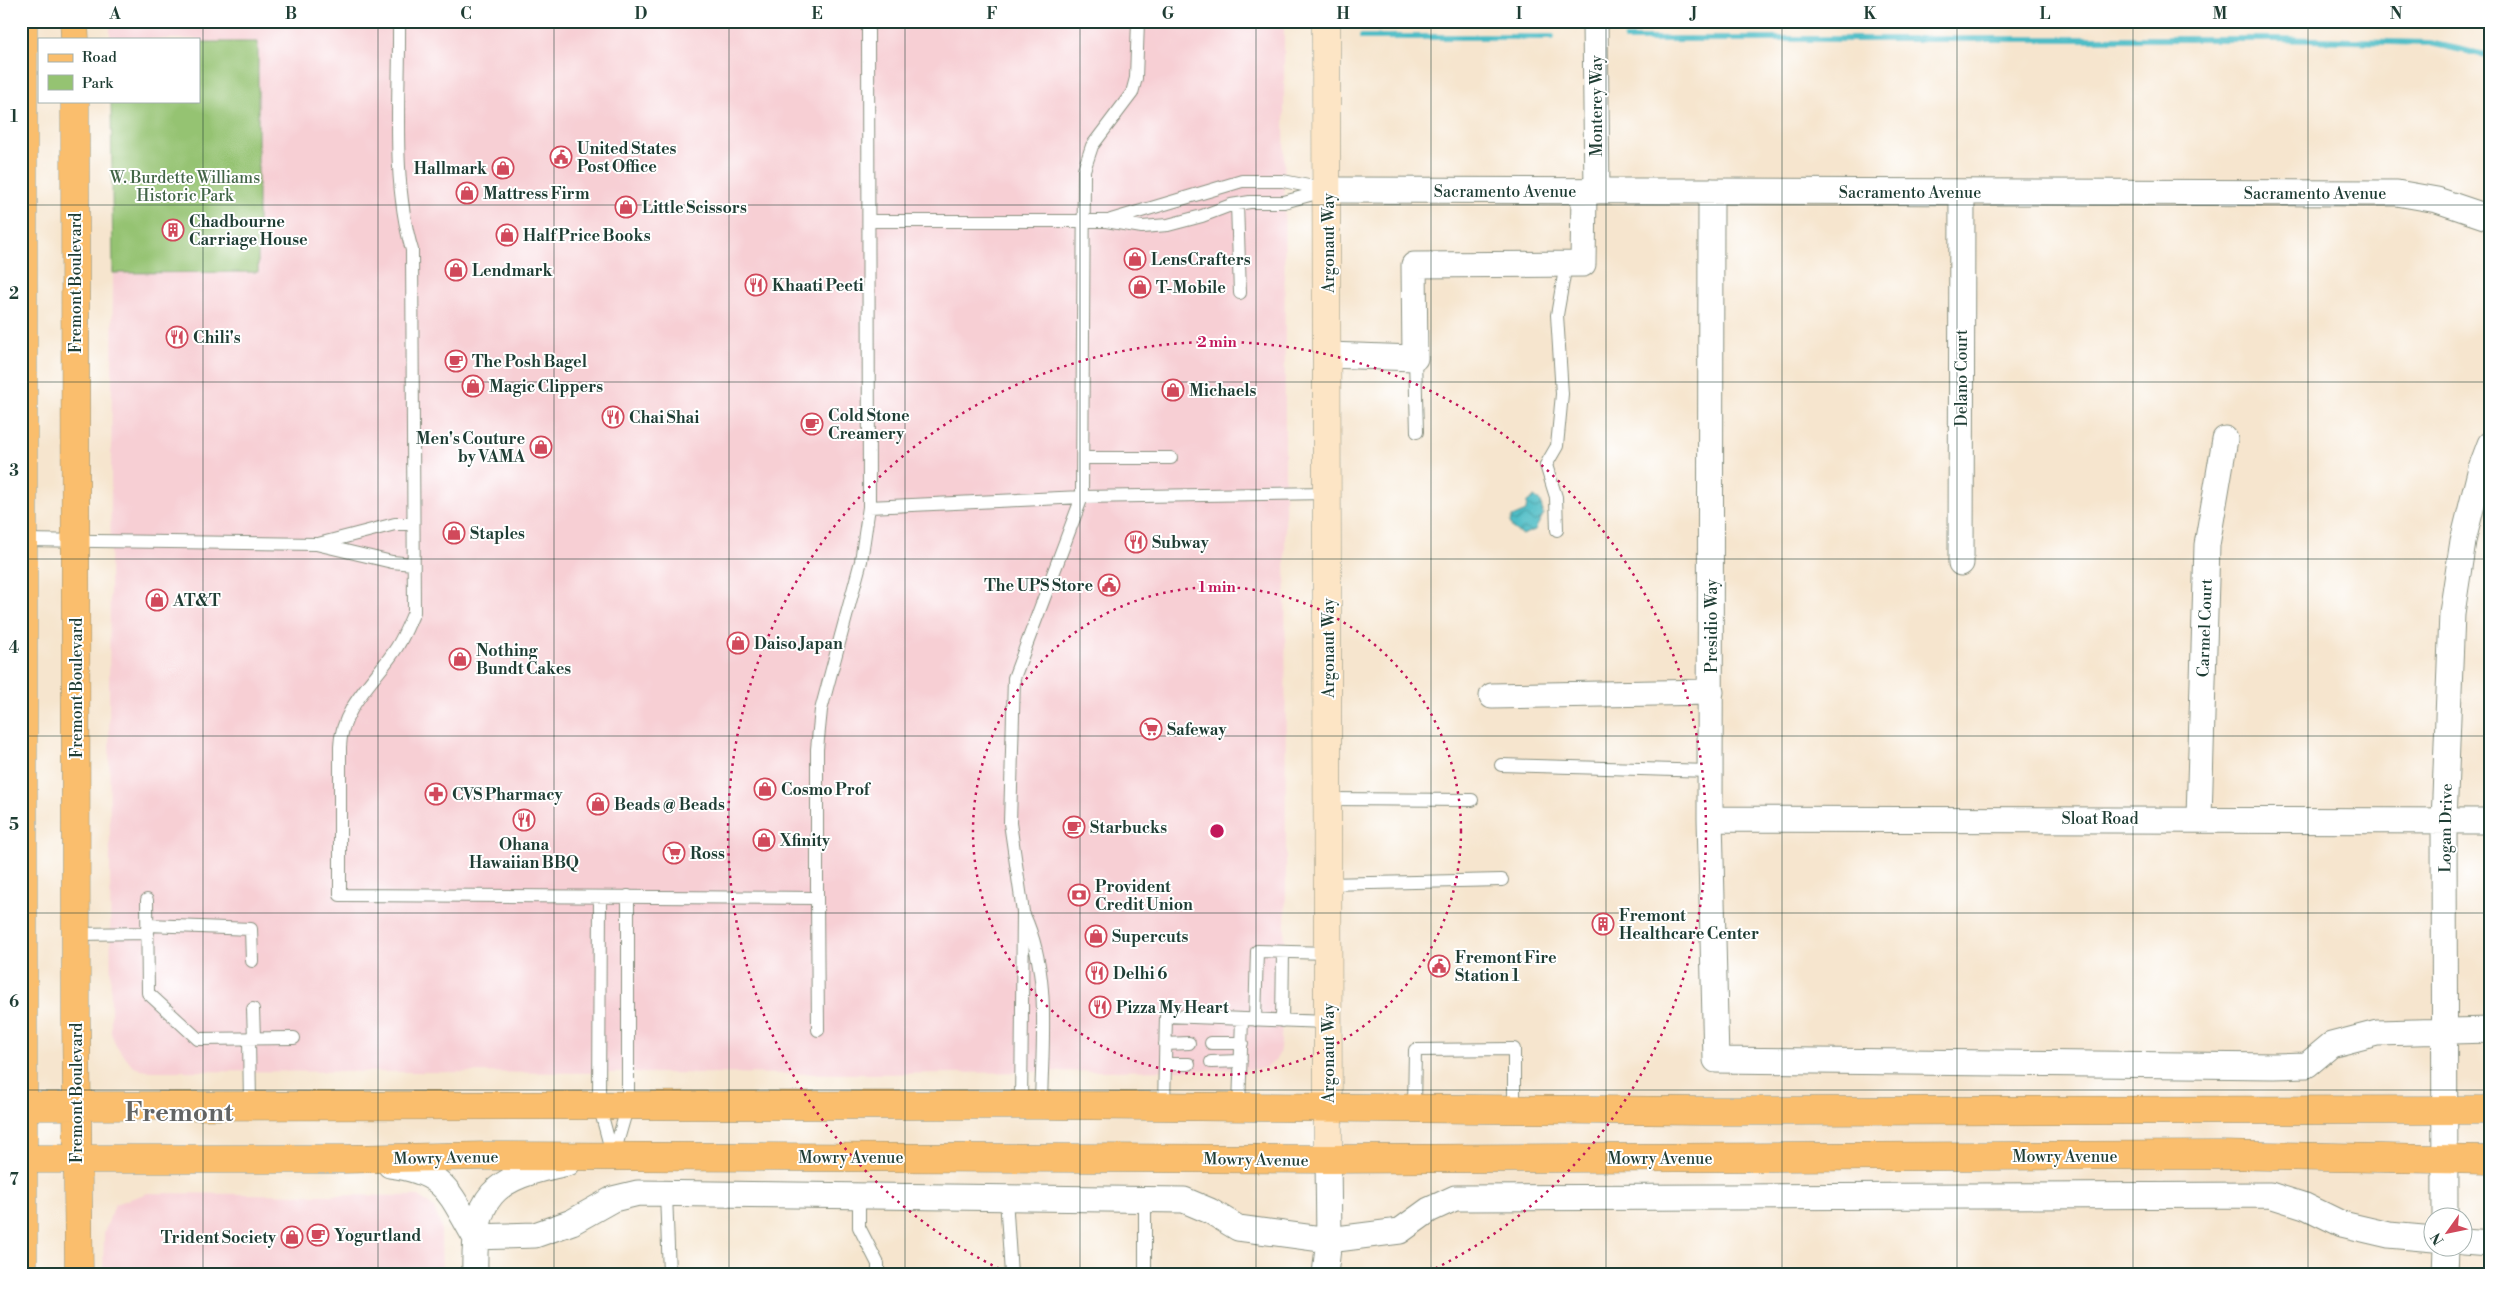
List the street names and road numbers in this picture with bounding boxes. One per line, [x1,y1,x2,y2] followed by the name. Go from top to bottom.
[1587,55,1607,157] street label: Monterey Way
[1434,182,1576,202] street label: Sacramento Avenue
[1839,183,1981,203] street label: Sacramento Avenue
[2244,184,2386,204] street label: Sacramento Avenue
[1319,193,1339,294] street label: Argonaut Way
[66,213,86,353] street label: Fremont Boulevard
[1952,329,1972,427] street label: Delano Court
[2193,578,2217,678] street label: Carmel Court
[1702,579,1722,673] street label: Presidio Way
[1319,598,1339,699] street label: Argonaut Way
[67,618,87,758] street label: Fremont Boulevard
[2435,783,2457,873] street label: Logan Drive
[2061,809,2139,829] street label: Sloat Road
[1319,1003,1339,1104] street label: Argonaut Way
[67,1023,87,1163] street label: Fremont Boulevard
[393,1147,499,1169] street label: Mowry Avenue
[2012,1147,2118,1167] street label: Mowry Avenue
[798,1148,904,1168] street label: Mowry Avenue
[1203,1149,1309,1171] street label: Mowry Avenue
[1607,1149,1713,1169] street label: Mowry Avenue

